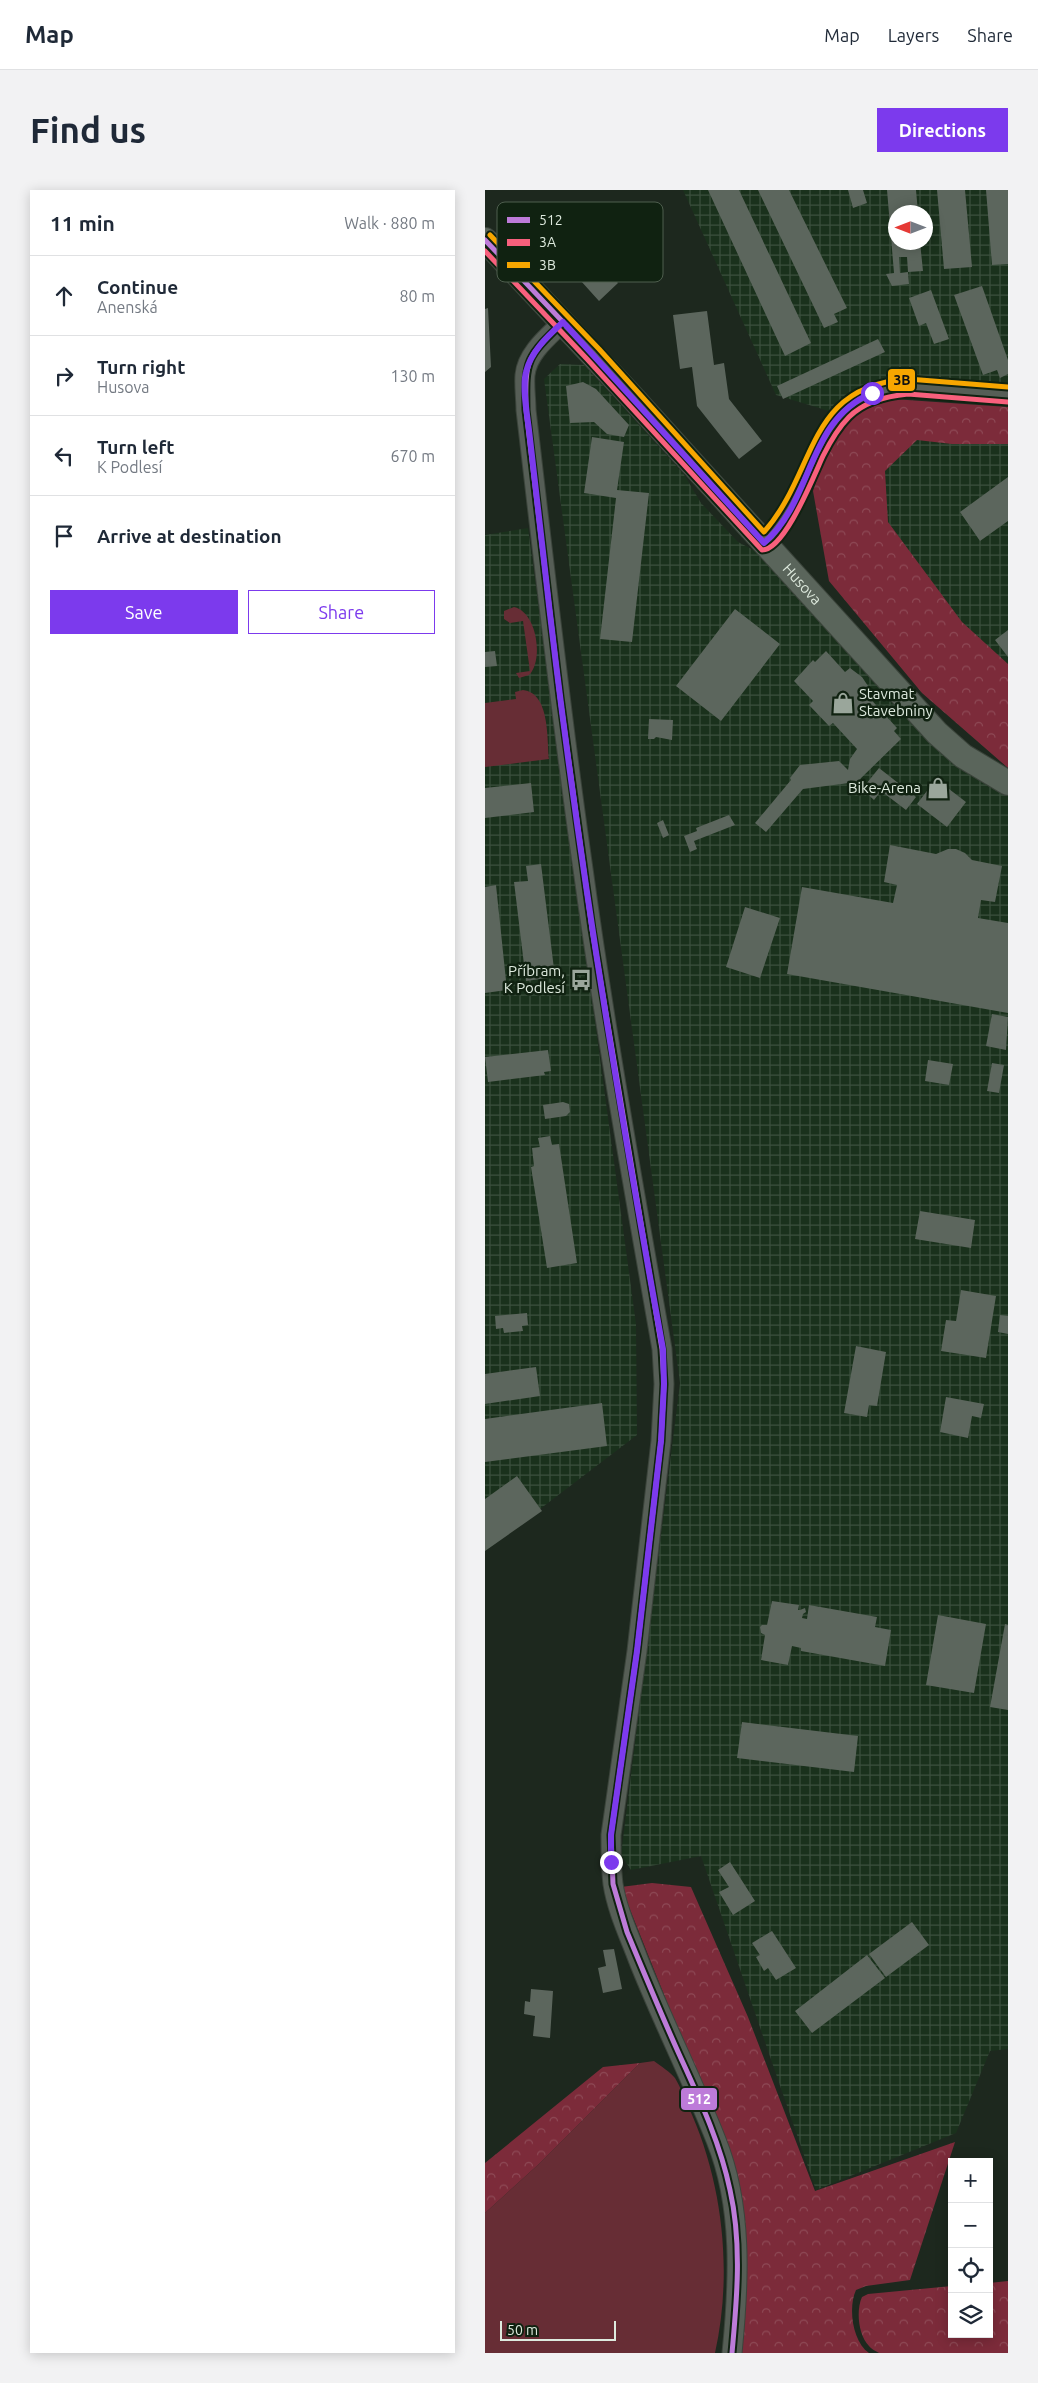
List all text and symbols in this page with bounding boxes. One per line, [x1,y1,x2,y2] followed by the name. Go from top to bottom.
[25,21,74,48] text: Map
[824,25,860,45] text: Map
[888,25,939,45] text: Layers
[967,25,1013,45] text: Share
[877,108,1008,152] button: Directions
[30,110,146,150] text: Find us
[497,202,663,282] legend
[888,205,933,250] north arrow
[50,211,115,235] text: 11 min
[539,212,563,228] text: 512
[344,214,435,232] text: Walk · 880 m
[539,234,556,250] text: 3A
[539,257,556,273] text: 3B
[97,276,178,298] text: Continue
[50,282,78,310] icon: ahead
[399,287,435,305] text: 80 m
[97,298,158,316] text: Anenská
[97,356,185,378] text: Turn right
[50,362,78,390] icon: right
[390,367,435,385] text: 130 m
[887,368,916,392] line badge: 3B
[893,372,911,388] text: 3B
[97,378,150,396] text: Husova
[861,382,884,405] route start
[97,436,175,458] text: Turn left
[50,442,78,470] icon: left
[390,447,435,465] text: 670 m
[97,458,162,476] text: K Podlesí
[50,522,78,550] icon: arrive
[97,525,282,547] text: Arrive at destination
[779,560,825,608] street label: Husova
[50,590,238,634] button: Save
[248,590,435,634] button: Share
[859,685,933,719] place label: Stavmat Stavebniny
[830,690,856,716] shop icon: Stavmat Stavebniny
[925,775,951,801] shop icon: Bike-Arena
[848,779,921,796] place label: Bike-Arena
[504,962,565,996] place label: Příbram, K Podlesí
[568,967,594,993] bus stop icon: Příbram, K Podlesí
[600,1851,623,1874] route end
[680,2087,718,2111] line badge: 512
[687,2091,711,2107] text: 512
[948,2158,993,2338] map controls
[948,2158,993,2203] button: +
[948,2203,993,2248] button: −
[948,2248,993,2293] button: locate
[948,2293,993,2338] button: layers
[500,2318,616,2341] scale bar
[507,2322,538,2338] text: 50 m

